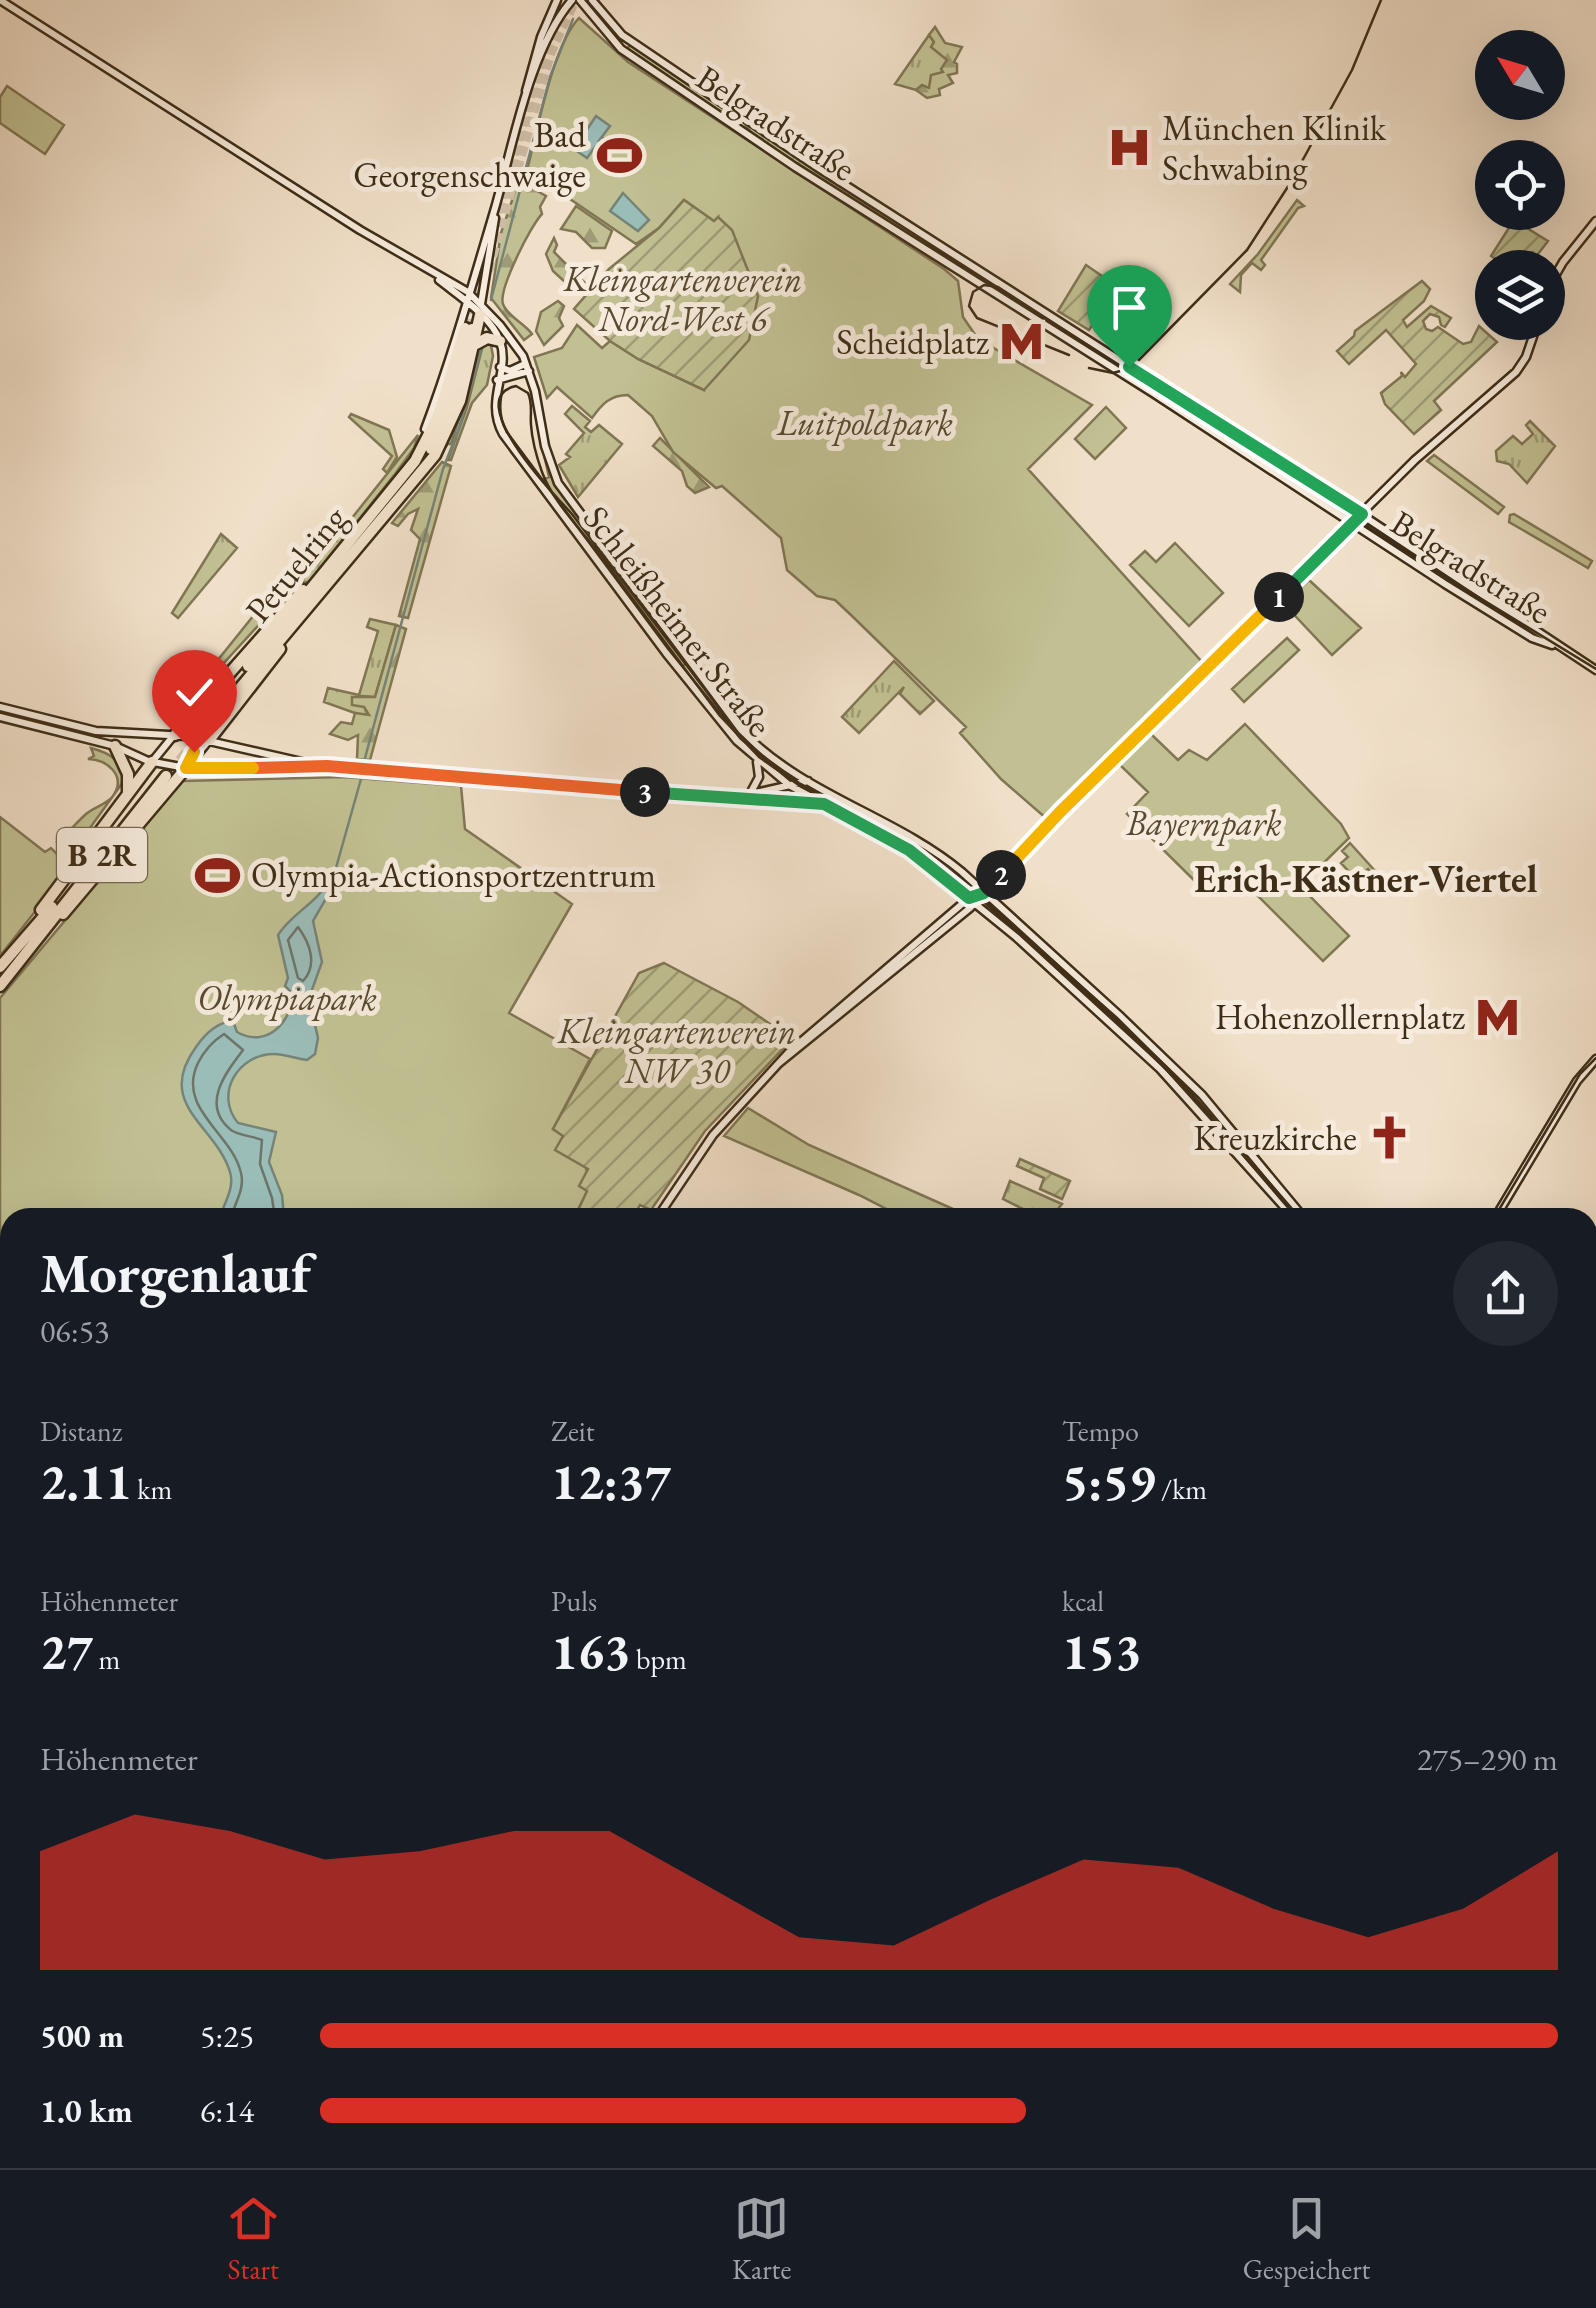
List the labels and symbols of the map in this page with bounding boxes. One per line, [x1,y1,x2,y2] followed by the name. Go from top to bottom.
[1475,30,1565,120] north arrow
[688,55,864,191] street label: Belgradstraße
[1162,105,1387,190] place label: München Klinik Schwabing
[353,112,586,197] place label: Bad Georgenschwaige
[1105,124,1153,172] hospital icon: München Klinik Schwabing
[595,131,643,179] sports icon: Bad Georgenschwaige
[563,256,802,341] park label: Kleingartenverein Nord-West 6
[1087,265,1172,368] pin
[998,318,1046,366] metro station icon: Scheidplatz
[836,319,990,364] place label: Scheidplatz
[776,400,953,446] park label: Luitpoldpark
[235,496,357,631] street label: Petuelring
[574,496,783,745] street label: Schleißheimer Straße
[1383,500,1560,633] street label: Belgradstraße
[1254,572,1304,622] pin: 1
[152,650,237,753] pin
[620,767,670,817] pin: 3
[1125,800,1282,846] park label: Bayernpark
[57,828,147,882] road number: B 2R
[976,850,1026,900] pin: 2
[194,851,242,899] sports icon: Olympia-Actionsportzentrum
[251,852,656,897] place label: Olympia-Actionsportzentrum
[1194,854,1538,903] district label: Erich-Kästner-Viertel
[197,975,377,1021] park label: Olympiapark
[1474,993,1522,1041] metro station icon: Hohenzollernplatz
[1215,994,1466,1039] place label: Hohenzollernplatz
[557,1008,796,1093] park label: Kleingartenverein NW 30
[1366,1114,1414,1162] church icon: Kreuzkirche
[1194,1115,1357,1160] place label: Kreuzkirche

